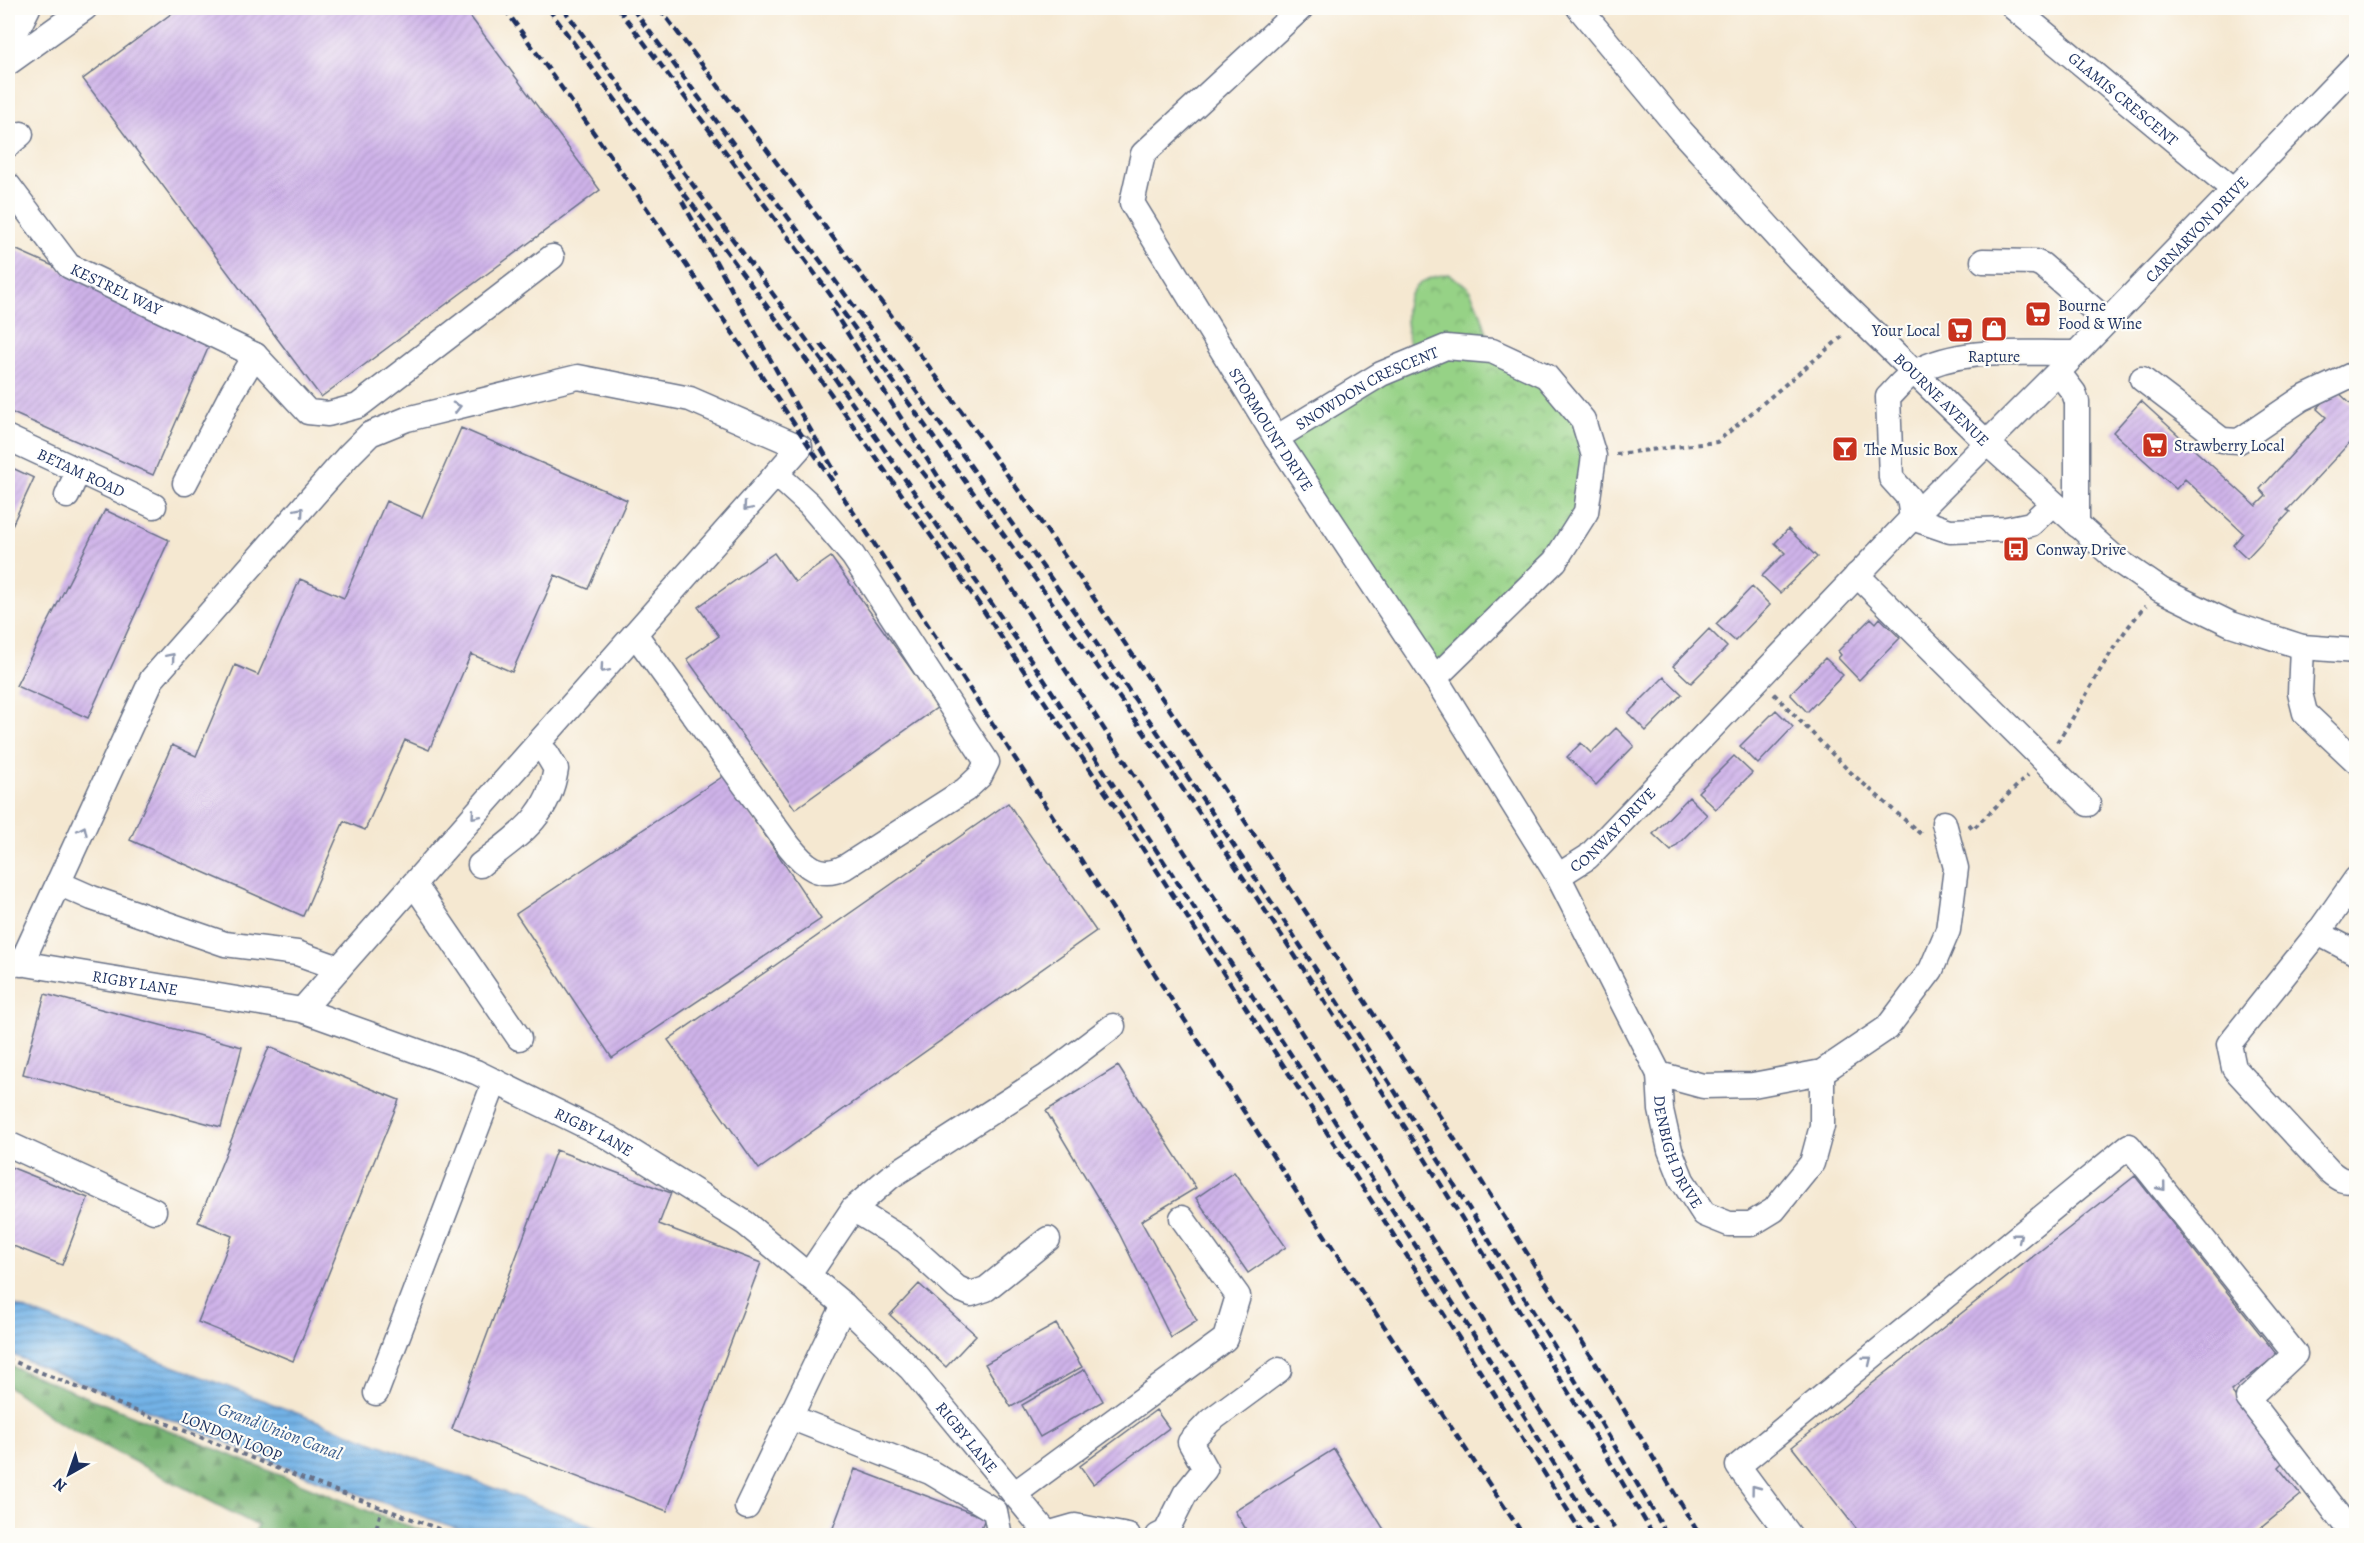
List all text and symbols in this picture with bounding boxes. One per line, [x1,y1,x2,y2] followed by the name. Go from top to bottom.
[2063,47,2183,151] street label: GLAMIS CRESCENT
[2140,172,2254,288] street label: CARNARVON DRIVE
[67,258,166,321] street label: KESTREL WAY
[2058,295,2142,335] place label: Bourne Food & Wine
[2023,299,2053,329] supermarket icon: Bourne Food & Wine
[1979,314,2009,344] shop icon: Rapture
[1945,315,1975,345] supermarket icon: Your Local
[1871,320,1940,342] place label: Your Local
[1291,341,1442,436] street label: SNOWDON CRESCENT
[1968,346,2020,368] place label: Rapture
[1889,348,1994,451] street label: BOURNE AVENUE
[1223,364,1318,496] street label: STORMOUNT DRIVE
[452,401,462,414] one-way arrow
[2140,430,2170,460] supermarket icon: Strawberry Local
[1830,434,1860,464] bar icon: The Music Box
[2174,435,2284,457] place label: Strawberry Local
[1864,439,1958,461] place label: The Music Box
[33,443,129,503] street label: BETAM ROAD
[743,500,754,511] one-way arrow
[293,507,304,518] one-way arrow
[2001,534,2031,564] bus stop icon: Conway Drive
[2036,539,2127,561] place label: Conway Drive
[164,653,175,664] one-way arrow
[600,662,611,672] one-way arrow
[1566,783,1661,878] street label: CONWAY DRIVE
[471,808,482,819] one-way arrow
[75,825,87,836] one-way arrow
[91,965,180,1001] street label: RIGBY LANE
[1648,1095,1707,1213] street label: DENBIGH DRIVE
[551,1102,637,1162] street label: RIGBY LANE
[2154,1180,2165,1191] one-way arrow
[2012,1233,2023,1244] one-way arrow
[1861,1357,1872,1368] one-way arrow
[215,1396,346,1466] water label: Grand Union Canal
[930,1397,1002,1478] street label: RIGBY LANE
[178,1407,285,1467] street label: LONDON LOOP
[39,1444,99,1504] north arrow
[48,1472,72,1497] text: N
[1751,1484,1762,1495] one-way arrow

